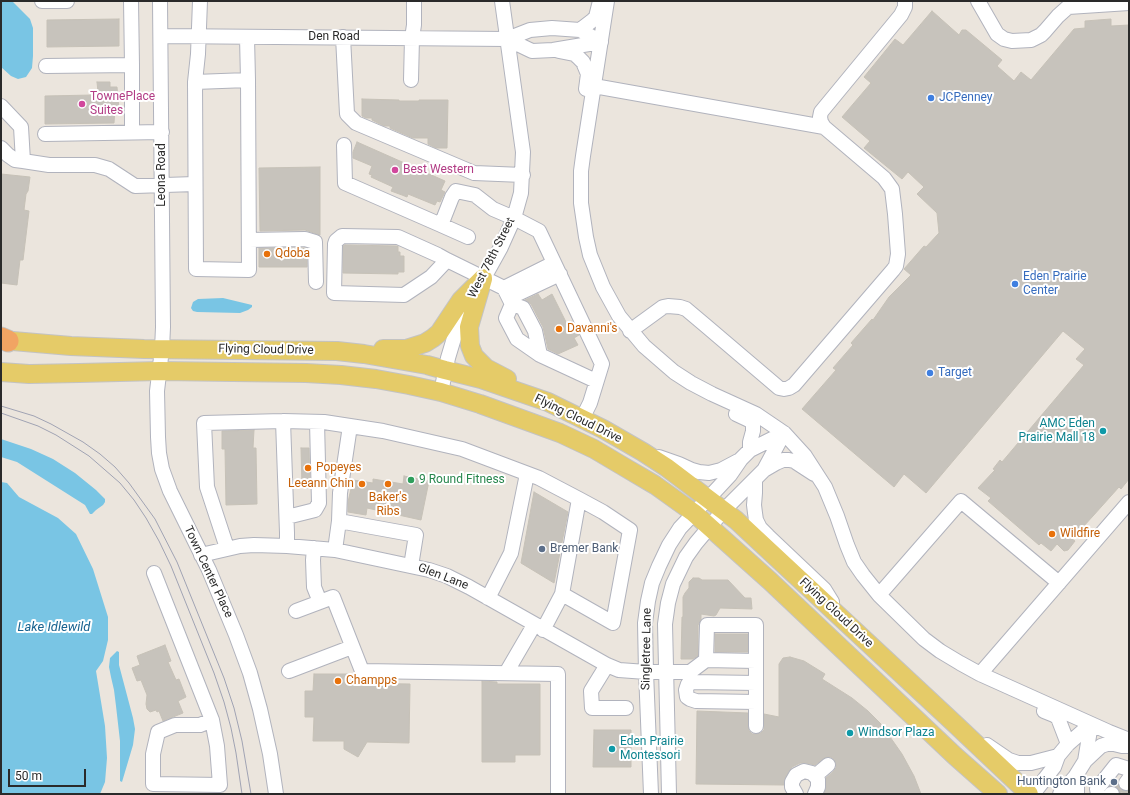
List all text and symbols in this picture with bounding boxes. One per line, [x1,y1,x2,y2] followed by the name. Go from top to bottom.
[308,30,360,44] street label: Den Road
[90,90,155,118] place label: TownePlace Suites
[939,91,993,105] place label: JCPenney
[926,93,936,103] marker: JCPenney
[77,99,87,109] marker: TownePlace Suites
[155,143,169,207] street label: Leona Road
[403,163,474,177] place label: Best Western
[390,165,400,175] marker: Best Western
[465,215,519,301] street label: West 78th Street
[275,247,310,261] place label: Qdoba
[262,249,272,259] marker: Qdoba
[1023,270,1087,298] place label: Eden Prairie Center
[1010,279,1020,289] marker: Eden Prairie Center
[567,322,618,336] place label: Davanni's
[554,324,564,334] marker: Davanni's
[218,342,314,358] street label: Flying Cloud Drive
[938,366,972,380] place label: Target
[925,368,935,378] marker: Target
[532,392,624,446] street label: Flying Cloud Drive
[1019,417,1095,445] place label: AMC Eden Prairie Mall 18
[1098,426,1108,436] marker: AMC Eden Prairie Mall 18
[316,461,362,475] place label: Popeyes
[303,463,313,473] marker: Popeyes
[419,473,505,487] place label: 9 Round Fitness
[406,475,416,485] marker: 9 Round Fitness
[288,477,354,491] place label: Leeann Chin
[357,479,367,489] marker: Leeann Chin
[383,479,393,489] marker: Baker's Ribs
[369,491,407,519] place label: Baker's Ribs
[180,524,236,620] street label: Town Center Place
[1060,527,1100,541] place label: Wildfire
[1047,529,1057,539] marker: Wildfire
[550,542,618,556] place label: Bremer Bank
[537,544,547,554] marker: Bremer Bank
[416,561,470,593] street label: Glen Lane
[796,575,876,651] street label: Flying Cloud Drive
[639,608,655,690] street label: Singletree Lane
[18,620,90,636] water label: Lake Idlewild
[346,674,397,688] place label: Champps
[333,676,343,686] marker: Champps
[858,726,935,740] place label: Windsor Plaza
[845,728,855,738] marker: Windsor Plaza
[620,735,684,763] place label: Eden Prairie Montessori
[607,744,617,754] marker: Eden Prairie Montessori
[10,761,88,787] scale bar
[15,769,42,783] text: 50 m
[1017,775,1106,789] place label: Huntington Bank
[1109,777,1119,787] marker: Huntington Bank

